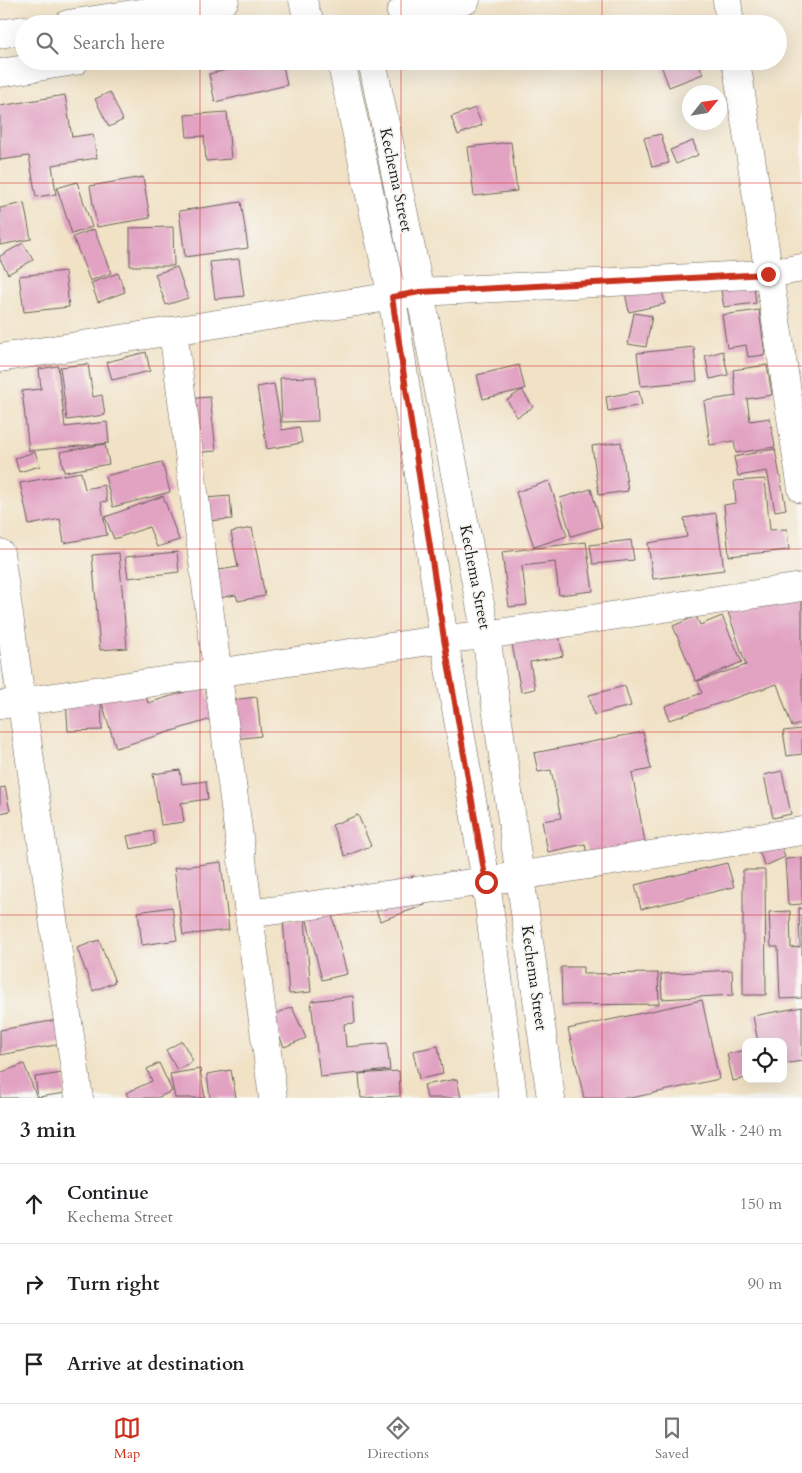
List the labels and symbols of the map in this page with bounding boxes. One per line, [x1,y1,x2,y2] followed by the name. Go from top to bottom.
[682,85,727,130] north arrow
[374,126,418,234] street label: Kechema Street
[757,263,780,286] route end
[454,523,496,631] street label: Kechema Street
[475,871,498,894] route start
[516,924,552,1032] street label: Kechema Street

